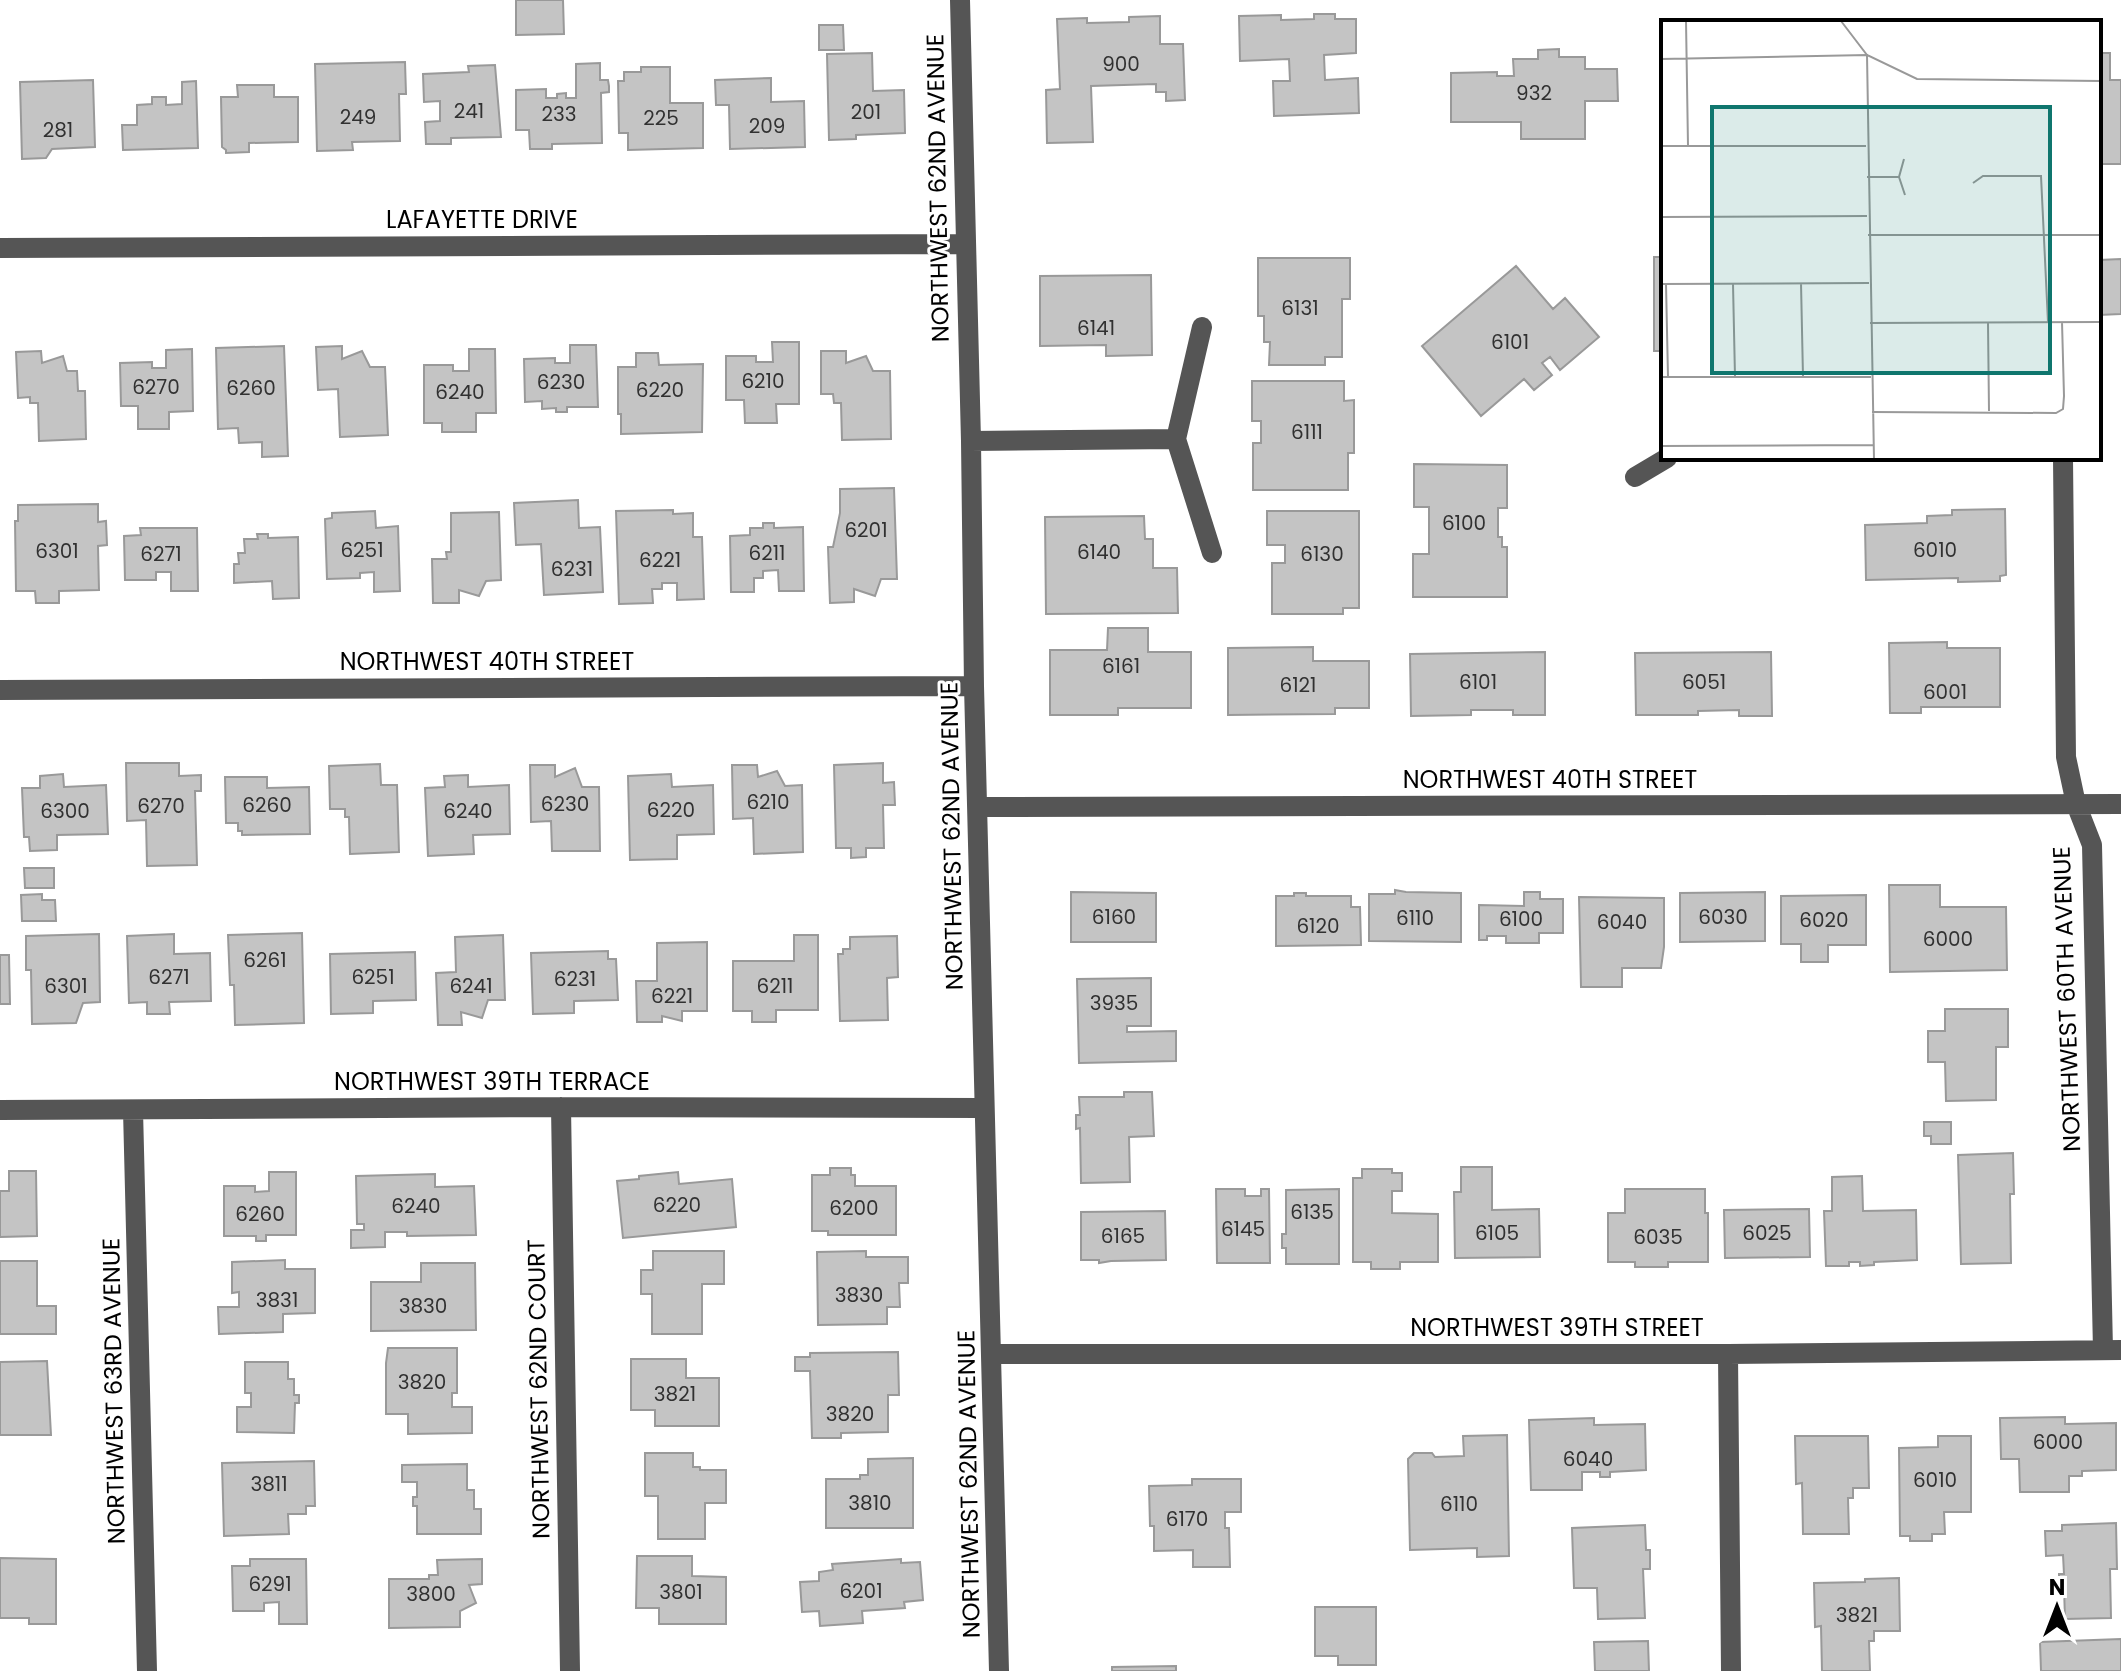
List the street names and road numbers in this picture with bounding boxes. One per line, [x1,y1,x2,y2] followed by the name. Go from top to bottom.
[918,33,957,343] street label: NORTHWEST 62ND AVENUE
[386,203,578,236] street label: LAFAYETTE DRIVE
[340,645,634,678] street label: NORTHWEST 40TH STREET
[932,681,971,991] street label: NORTHWEST 62ND AVENUE
[1403,763,1697,796] street label: NORTHWEST 40TH STREET
[2045,846,2088,1152] street label: NORTHWEST 60TH AVENUE
[334,1065,650,1098] street label: NORTHWEST 39TH TERRACE
[94,1237,133,1545] street label: NORTHWEST 63RD AVENUE
[519,1239,558,1539] street label: NORTHWEST 62ND COURT
[1410,1311,1704,1344] street label: NORTHWEST 39TH STREET
[949,1329,988,1639] street label: NORTHWEST 62ND AVENUE

